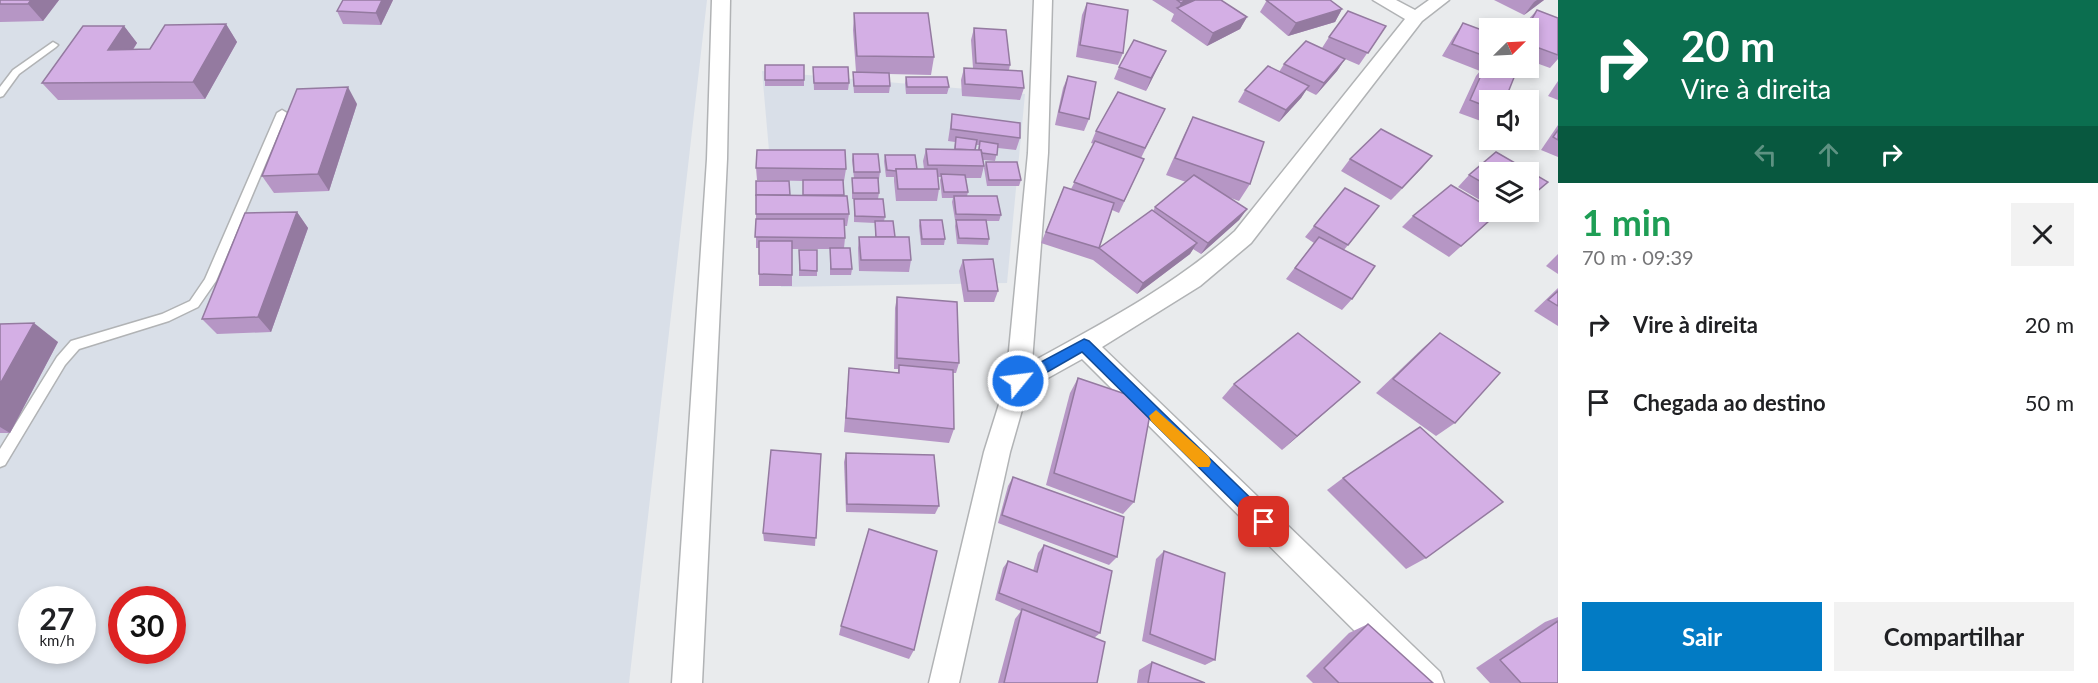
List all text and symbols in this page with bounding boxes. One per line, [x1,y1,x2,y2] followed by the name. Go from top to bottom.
[1479,18,1539,78] north arrow
[1479,18,1539,222] map controls
[1681,21,1775,71] text: 20 m
[1582,24,1660,102] icon: right
[1681,72,1831,105] text: Vire à direita
[1479,90,1539,150] button: sound
[1749,138,1782,171] icon: left
[1812,138,1845,171] icon: ahead
[1875,138,1908,171] icon: right
[1479,162,1539,222] button: layers
[1582,200,1671,244] text: 1 min
[2011,203,2074,266] button: close
[1582,245,1694,269] text: 70 m · 09:39
[1582,308,1615,341] icon: right
[1633,311,1758,338] text: Vire à direita
[2025,311,2074,338] text: 20 m
[986,349,1050,413] position arrow
[1582,386,1615,419] icon: arrive
[1633,389,1826,416] text: Chegada ao destino
[2025,389,2074,416] text: 50 m
[1238,496,1289,547] pin
[1247,505,1280,538] icon: arrive
[108,586,186,664] speed limit sign: 30
[40,600,74,636] text: 27
[1582,602,1822,671] button: Sair
[1834,602,2074,671] button: Compartilhar
[39,631,75,649] text: km/h

